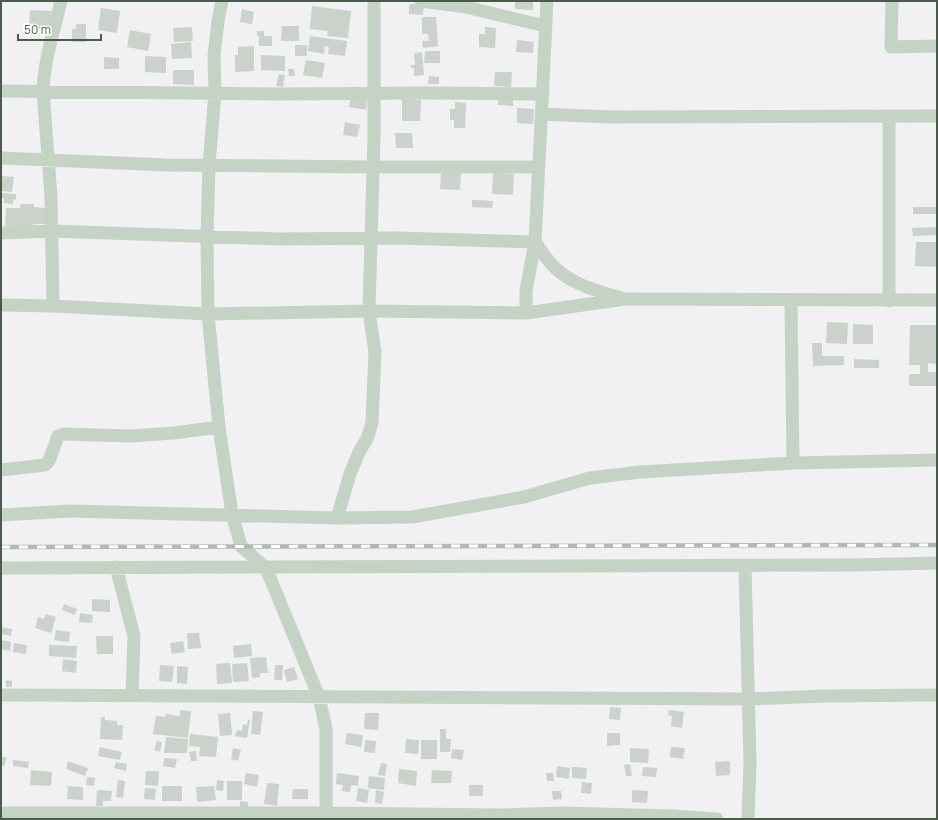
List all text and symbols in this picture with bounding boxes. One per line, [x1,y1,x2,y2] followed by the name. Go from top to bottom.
[18,16,101,42] scale bar
[24,21,51,38] text: 50 m

